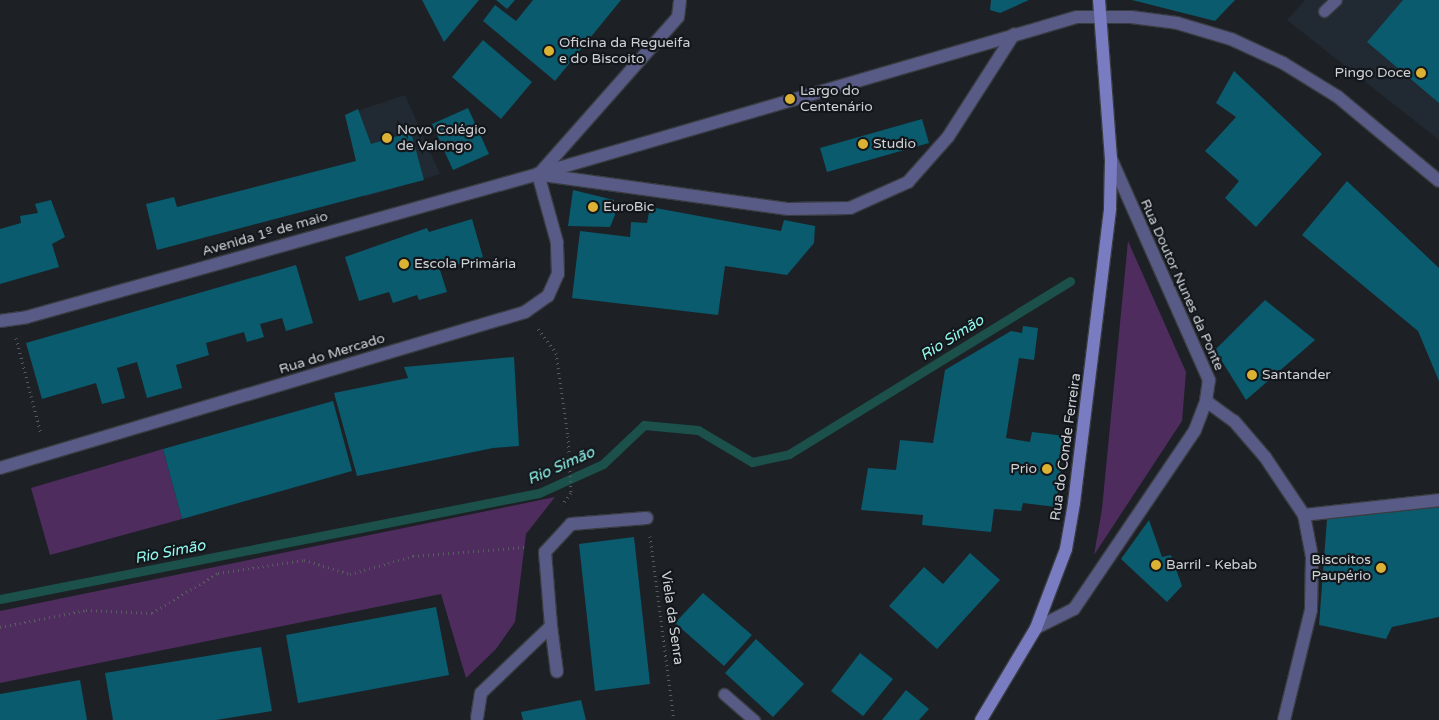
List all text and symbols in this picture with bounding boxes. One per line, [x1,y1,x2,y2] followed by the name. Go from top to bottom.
[559,35,690,68] place label: Oficina da Regueifa e do Biscoito
[543,45,555,57] marker: Oficina da Regueifa e do Biscoito
[1335,65,1411,81] place label: Pingo Doce
[1415,67,1427,79] marker: Pingo Doce
[800,83,873,115] place label: Largo do Centenário
[784,93,796,105] marker: Largo do Centenário
[397,122,486,154] place label: Novo Colégio de Valongo
[381,132,393,144] marker: Novo Colégio de Valongo
[873,136,916,152] place label: Studio
[857,138,869,150] marker: Studio
[1136,197,1228,373] street label: Rua Doutor Nunes da Ponte
[603,199,654,215] place label: EuroBic
[587,201,599,213] marker: EuroBic
[200,208,330,260] street label: Avenida 1º de maio
[414,256,516,272] place label: Escola Primária
[398,258,410,270] marker: Escola Primária
[917,311,987,365] water label: Rio Simão
[277,330,387,378] street label: Rua do Mercado
[1262,367,1331,383] place label: Santander
[1246,369,1258,381] marker: Santander
[1047,372,1085,522] street label: Rua do Conde Ferreira
[525,443,597,489] water label: Rio Simão
[1010,461,1037,477] place label: Prio
[1041,463,1053,475] marker: Prio
[133,536,207,568] water label: Rio Simão
[1311,552,1371,584] place label: Biscoitos Paupério
[1166,557,1257,573] place label: Barril - Kebab
[1150,559,1162,571] marker: Barril - Kebab
[1375,562,1387,574] marker: Biscoitos Paupério
[657,570,687,666] street label: Viela da Senra

